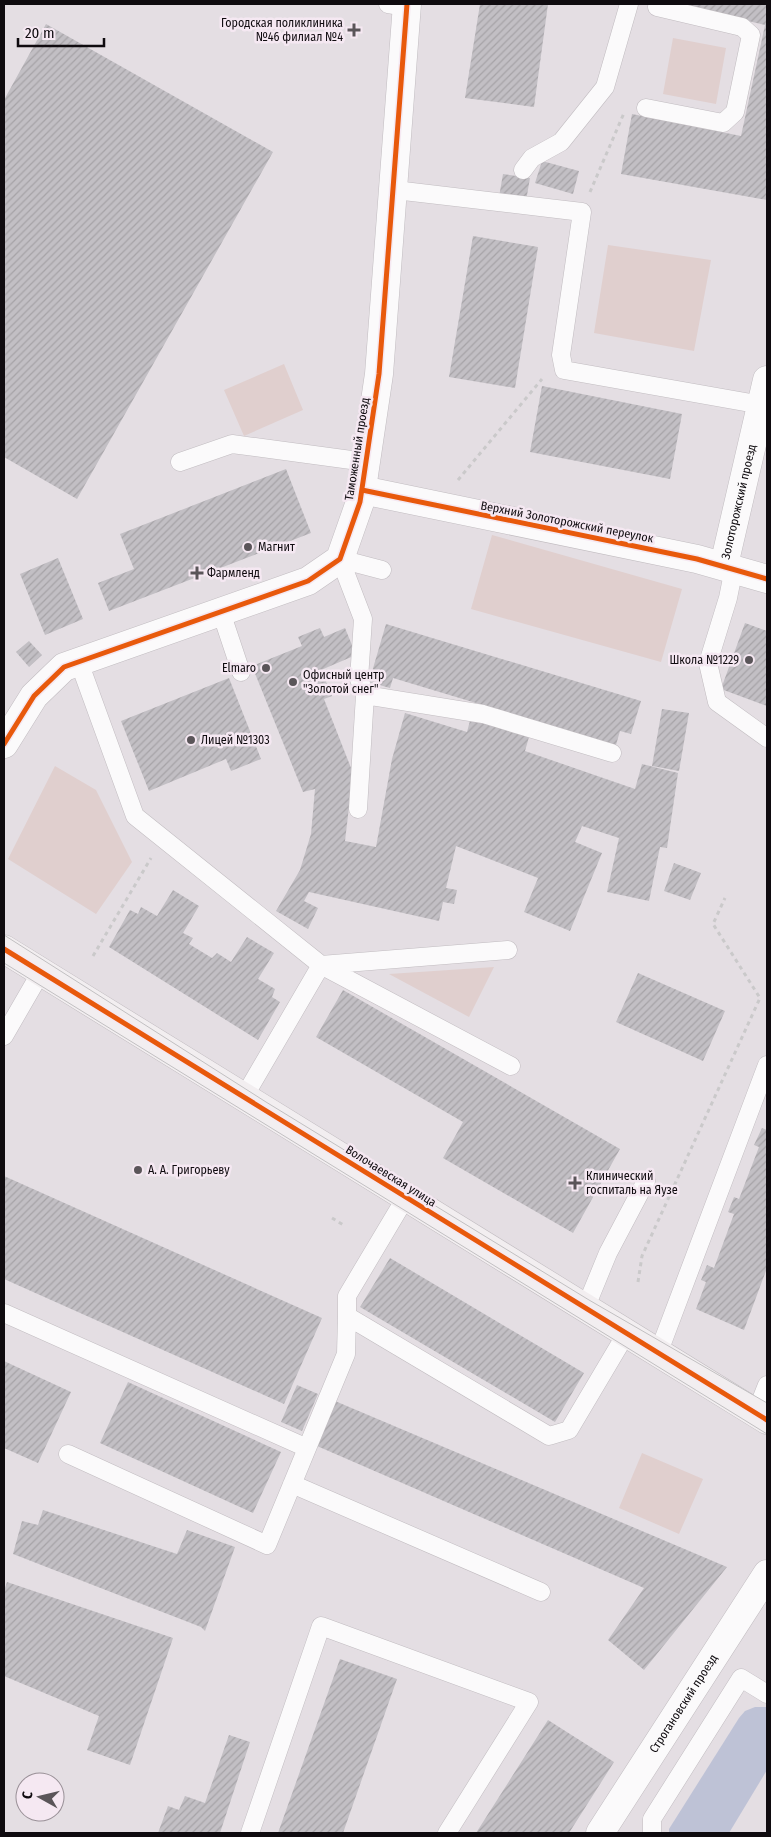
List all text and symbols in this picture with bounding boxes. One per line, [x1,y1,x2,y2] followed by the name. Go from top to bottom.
[18,15,104,47] scale bar
[221,16,343,44] place label: Городская поликлиника №46 филиал №4
[347,23,361,37] marker: Городская поликлиника №46 филиал №4
[25,24,55,42] text: 20 m
[342,397,372,501] street label: Таможенный проезд
[719,443,759,561] street label: Золоторожский проезд
[479,498,655,546] street label: Верхний Золоторожский переулок
[258,540,295,554] place label: Магнит
[242,541,254,553] marker: Магнит
[207,566,260,580] place label: Фармленд
[191,567,203,579] marker: Фармленд
[669,653,739,667] place label: Школа №1229
[743,654,755,666] marker: Школа №1229
[222,661,256,675] place label: Elmaro
[260,662,272,674] marker: Elmaro
[303,668,384,696] place label: Офисный центр "Золотой снег"
[287,676,299,688] marker: Офисный центр "Золотой снег"
[201,733,270,747] place label: Лицей №1303
[185,734,197,746] marker: Лицей №1303
[343,1142,439,1210] street label: Волочаевская улица
[148,1163,230,1177] place label: А. А. Григорьеву
[132,1164,144,1176] marker: А. А. Григорьеву
[586,1169,678,1197] place label: Клинический госпиталь на Яузе
[568,1176,582,1190] marker: Клинический госпиталь на Яузе
[647,1652,720,1755] street label: Строгановский проезд
[15,1772,65,1822] north arrow
[19,1790,37,1800] text: С

